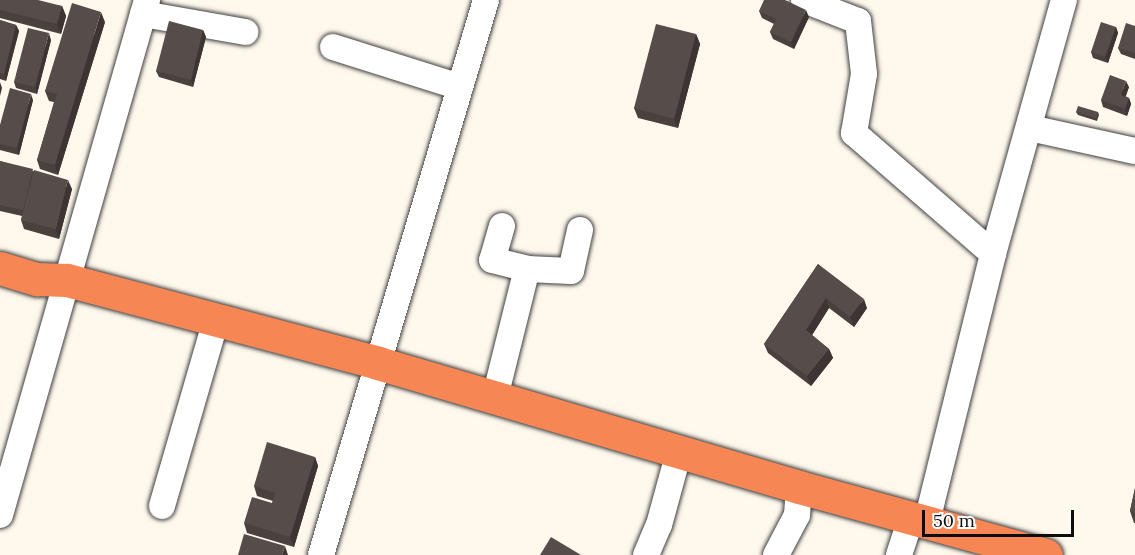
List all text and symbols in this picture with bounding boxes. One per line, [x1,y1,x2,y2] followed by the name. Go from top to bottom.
[925,498,1076,536] scale bar
[933,509,975,532] text: 50 m

